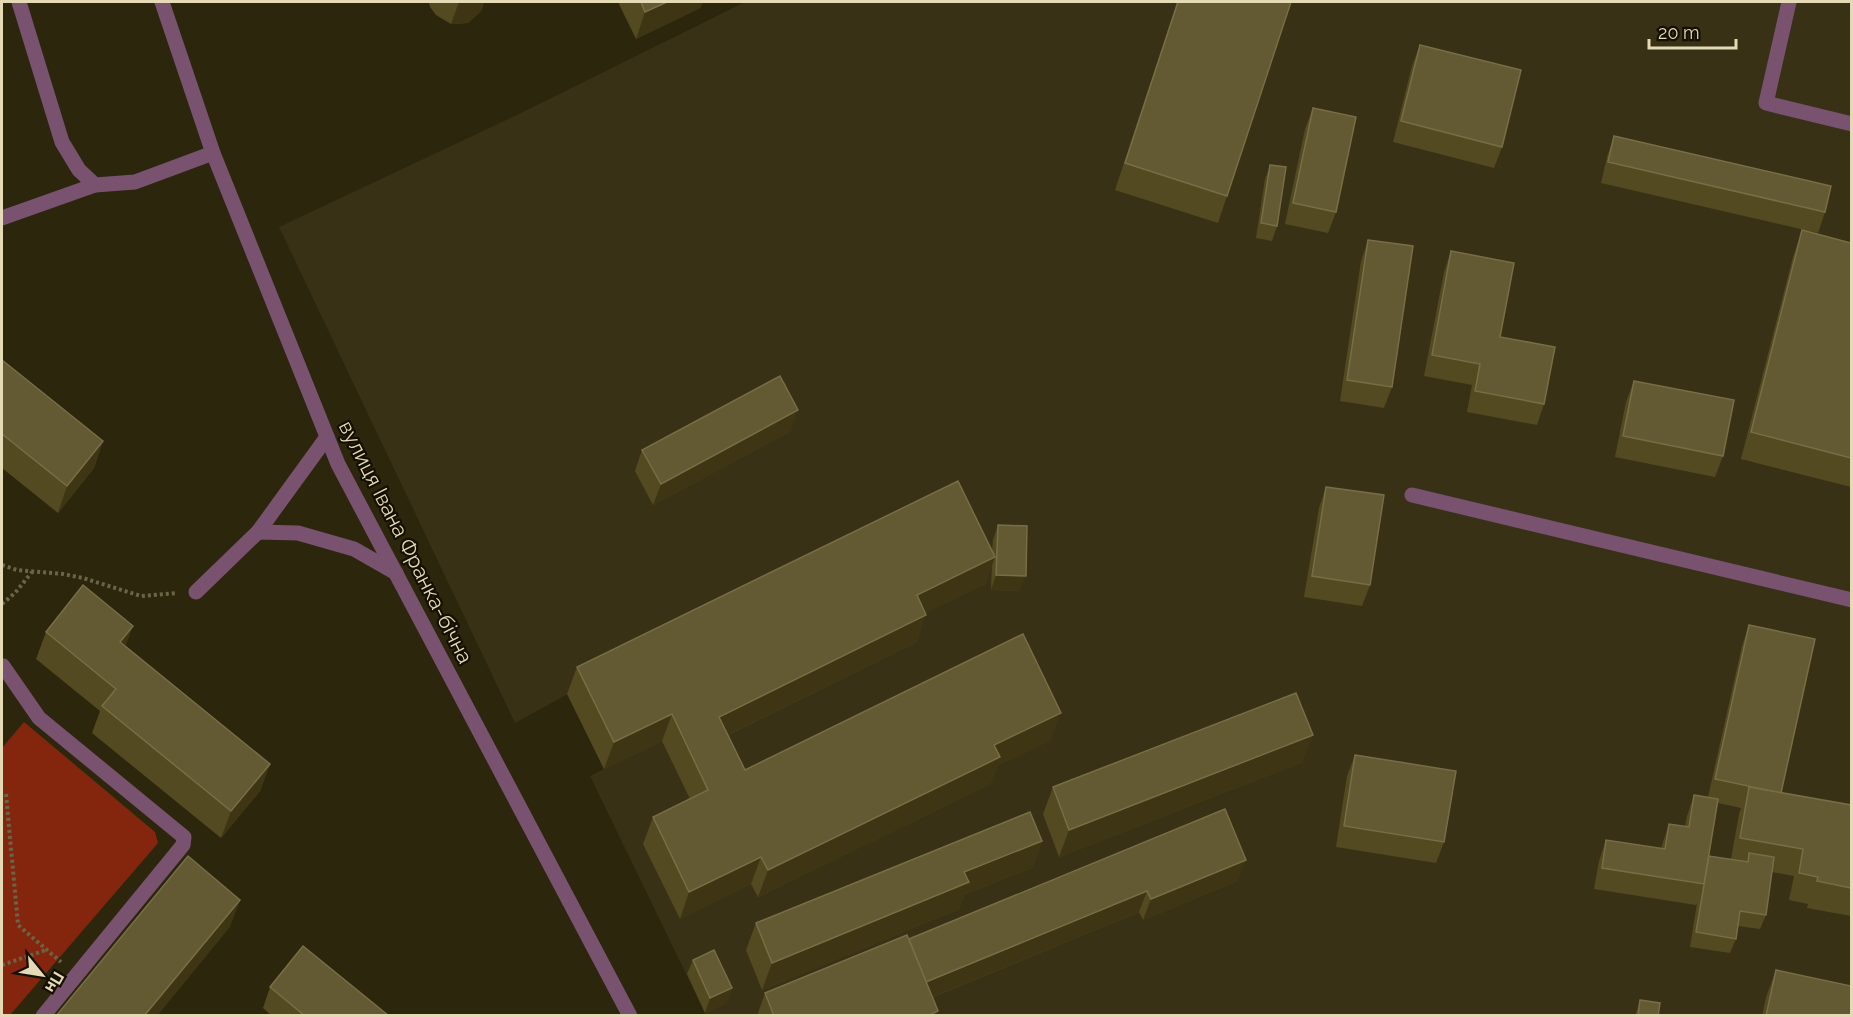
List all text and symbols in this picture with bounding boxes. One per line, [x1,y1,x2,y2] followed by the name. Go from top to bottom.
[1649,12,1736,50] scale bar
[1658,22,1700,43] text: 20 m
[334,416,478,668] street label: вулиця Івана Франка-бічна
[12,945,72,1005] north arrow
[41,968,68,996] text: Пн

